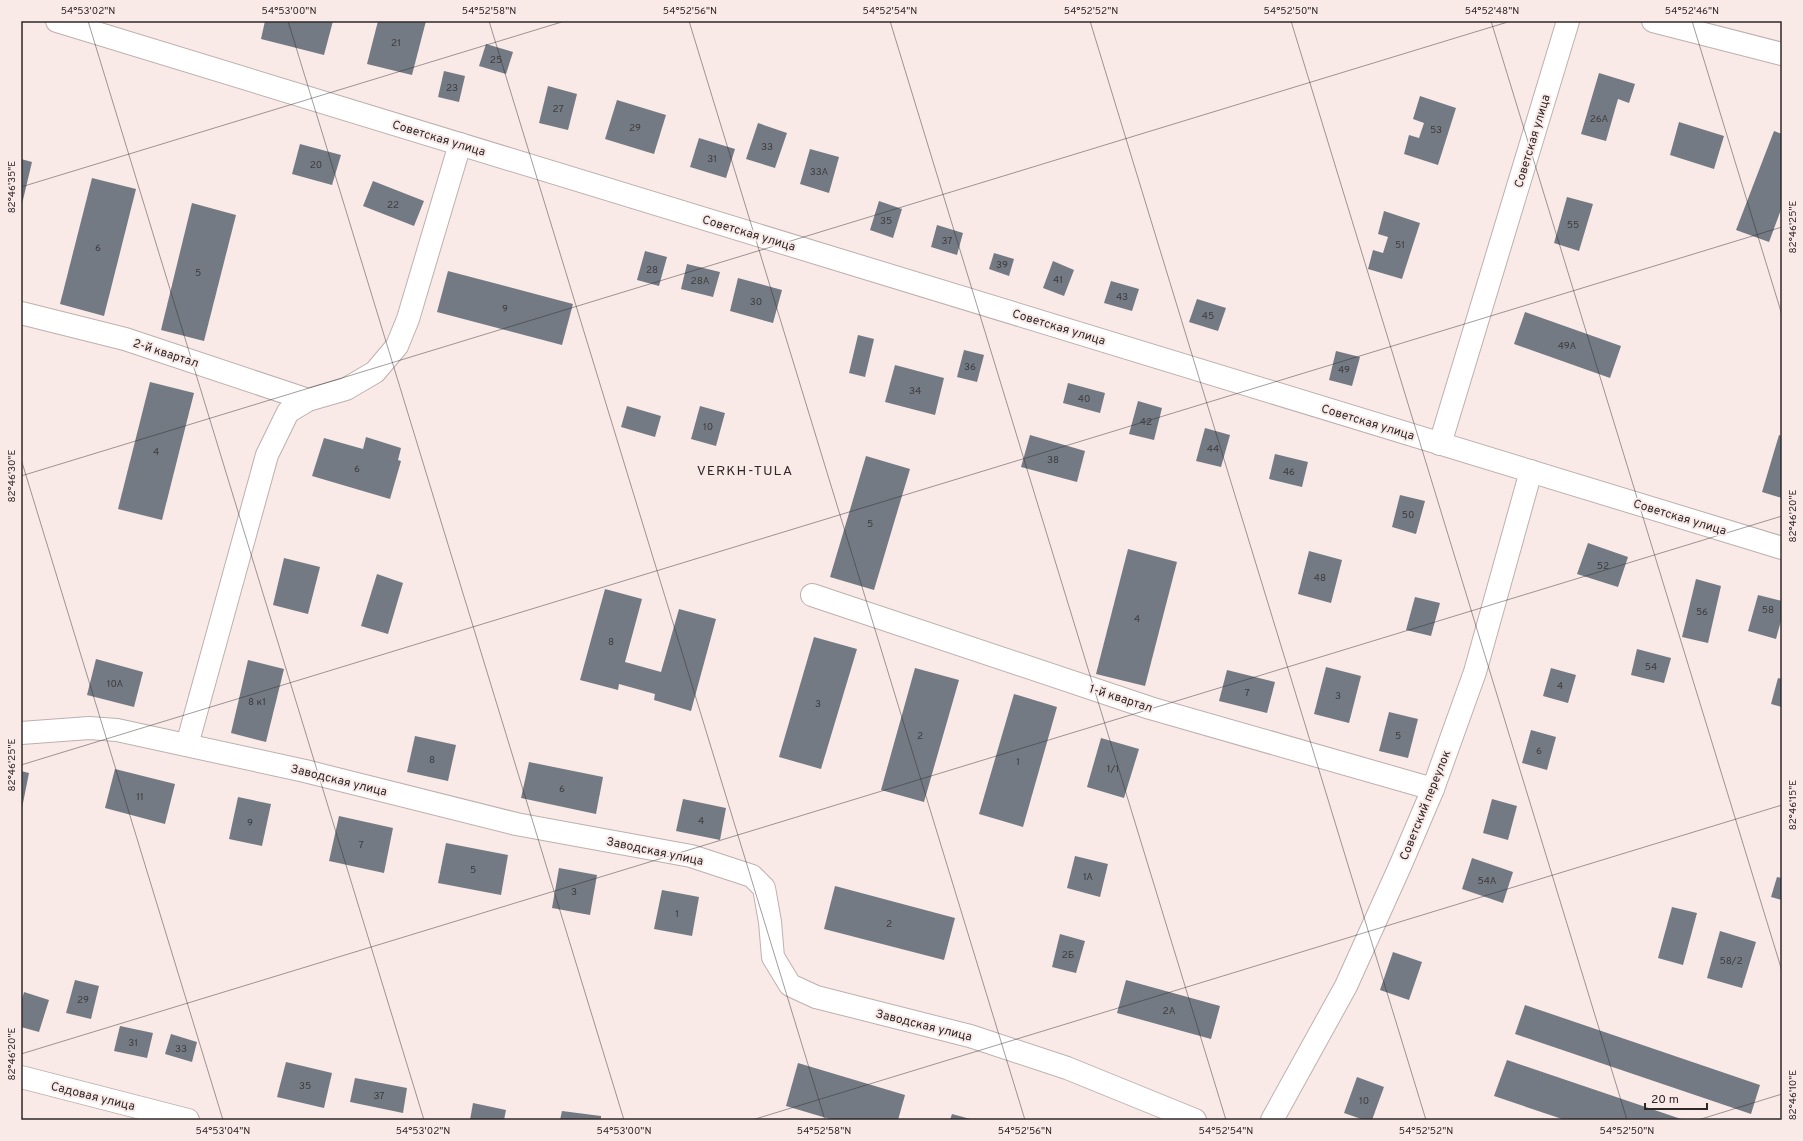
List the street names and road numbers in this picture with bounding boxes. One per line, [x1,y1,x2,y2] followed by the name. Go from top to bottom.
[1511,93,1555,190] street label: Советская улица
[390,117,487,161] street label: Советская улица
[700,212,797,256] street label: Советская улица
[1010,306,1107,350] street label: Советская улица
[131,336,201,372] street label: 2-й квартал
[1319,401,1416,445] street label: Советская улица
[1631,496,1728,540] street label: Советская улица
[1087,681,1154,717] street label: 1-й квартал
[1397,748,1455,863] street label: Советский переулок
[289,761,389,801] street label: Заводская улица
[605,834,705,870] street label: Заводская улица
[874,1006,974,1046] street label: Заводская улица
[49,1079,136,1115] street label: Садовая улица

